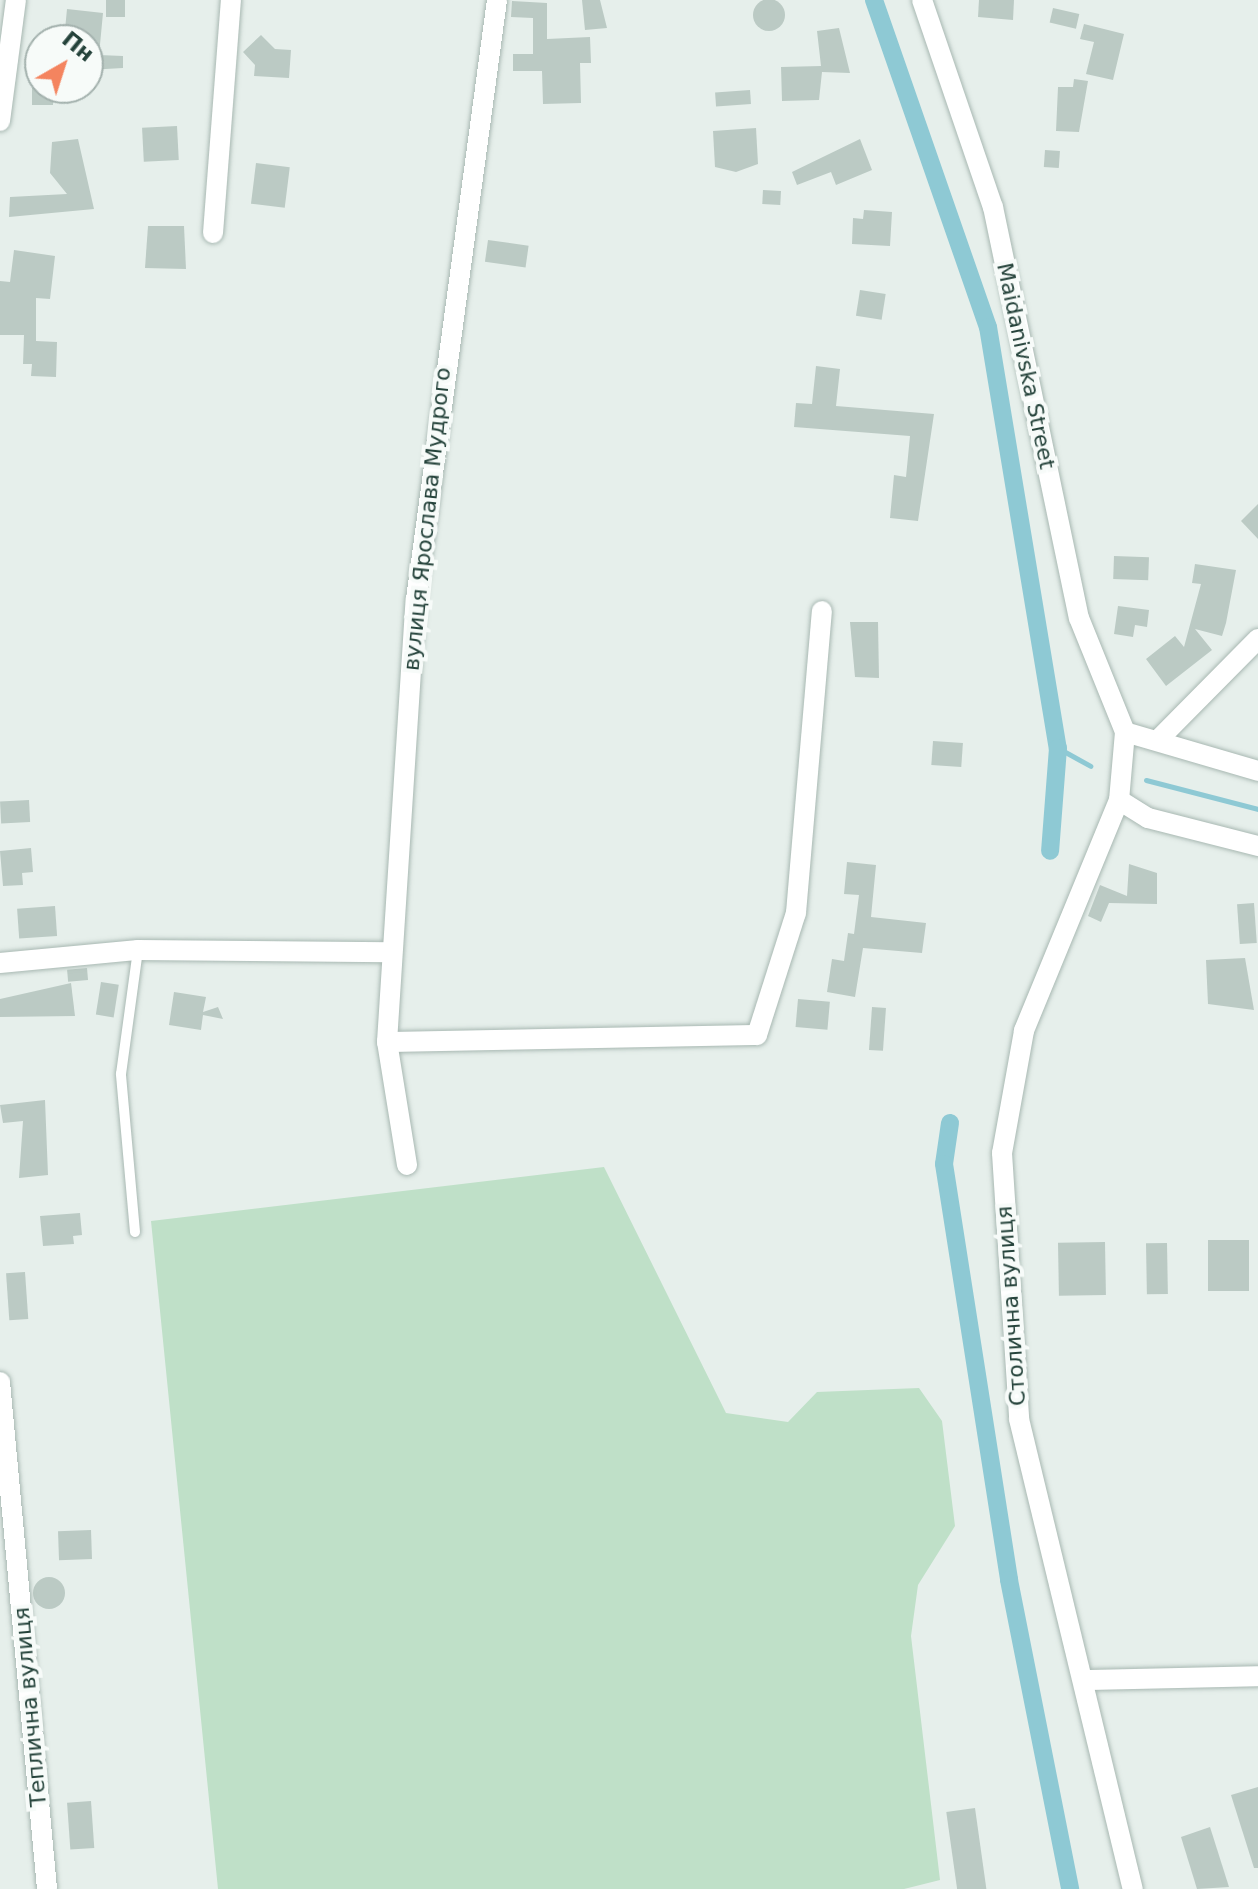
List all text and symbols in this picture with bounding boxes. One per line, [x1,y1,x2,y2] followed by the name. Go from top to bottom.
[24,24,104,104] north arrow
[57,26,99,67] text: Пн
[991,260,1061,472] street label: Maidanivska Street
[398,366,456,672] street label: вулиця Ярослава Мудрого
[991,1205,1031,1407] street label: Столична вулиця
[8,1606,52,1808] street label: Теплична вулиця

